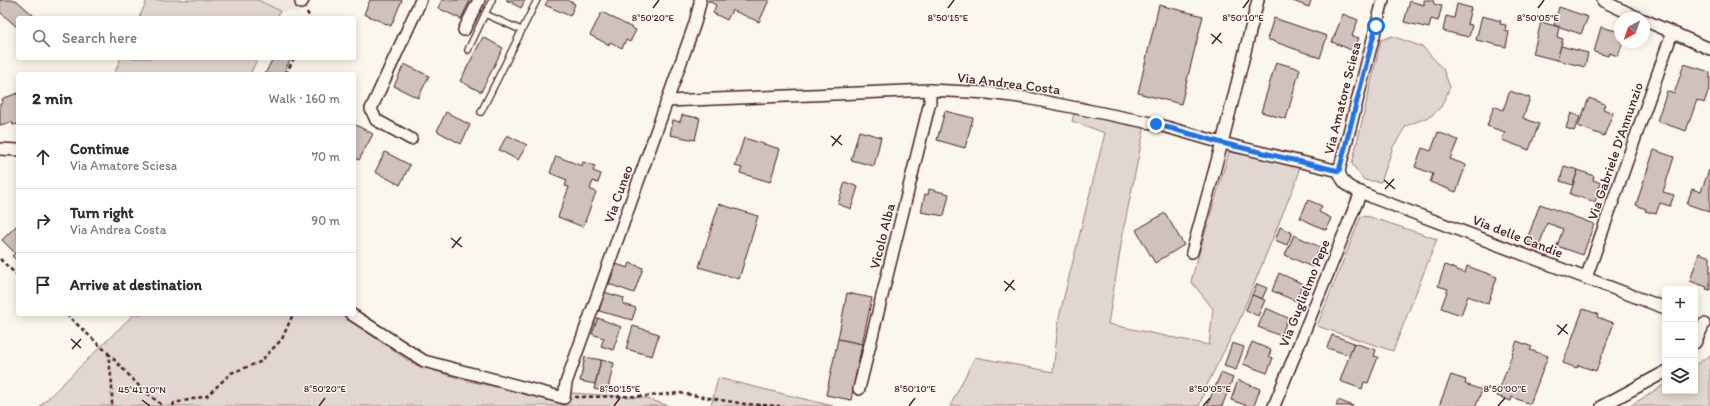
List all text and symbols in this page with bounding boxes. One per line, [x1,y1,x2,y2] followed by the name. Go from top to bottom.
[632,11,675,24] text: 8°50'20"E
[928,11,969,24] text: 8°50'15"E
[1222,11,1264,24] text: 8°50'10"E
[1517,11,1560,24] text: 8°50'05"E
[1614,12,1650,48] north arrow
[16,16,356,60] search box
[1367,17,1385,35] route start
[30,27,52,49] icon: search
[62,29,137,47] text: Search here
[1320,40,1365,156] street label: Via Amatore Sciesa
[956,69,1062,98] street label: Via Andrea Costa
[1584,80,1647,222] street label: Via Gabriele D'Annunzio
[32,88,72,108] text: 2 min
[269,91,340,106] text: Walk · 160 m
[1147,115,1165,133] route end
[70,140,129,158] text: Continue
[32,146,54,168] icon: ahead
[312,149,340,164] text: 70 m
[70,158,177,173] text: Via Amatore Sciesa
[600,163,637,225] street label: Via Cuneo
[866,201,899,271] street label: Vicolo Alba
[70,204,134,222] text: Turn right
[32,210,54,232] icon: right
[1470,211,1566,262] street label: Via delle Candie
[311,213,340,228] text: 90 m
[70,222,166,237] text: Via Andrea Costa
[1275,237,1334,349] street label: Via Guglielmo Pepe
[32,274,54,296] icon: arrive
[70,276,202,294] text: Arrive at destination
[1662,286,1698,394] map controls
[1662,286,1698,322] button: +
[1662,322,1698,358] button: −
[1662,358,1698,394] button: layers
[304,382,347,395] text: 8°50'20"E
[600,382,641,395] text: 8°50'15"E
[894,382,936,395] text: 8°50'10"E
[1189,382,1232,395] text: 8°50'05"E
[1483,382,1527,395] text: 8°50'00"E
[118,383,166,396] text: 45°41'10"N

